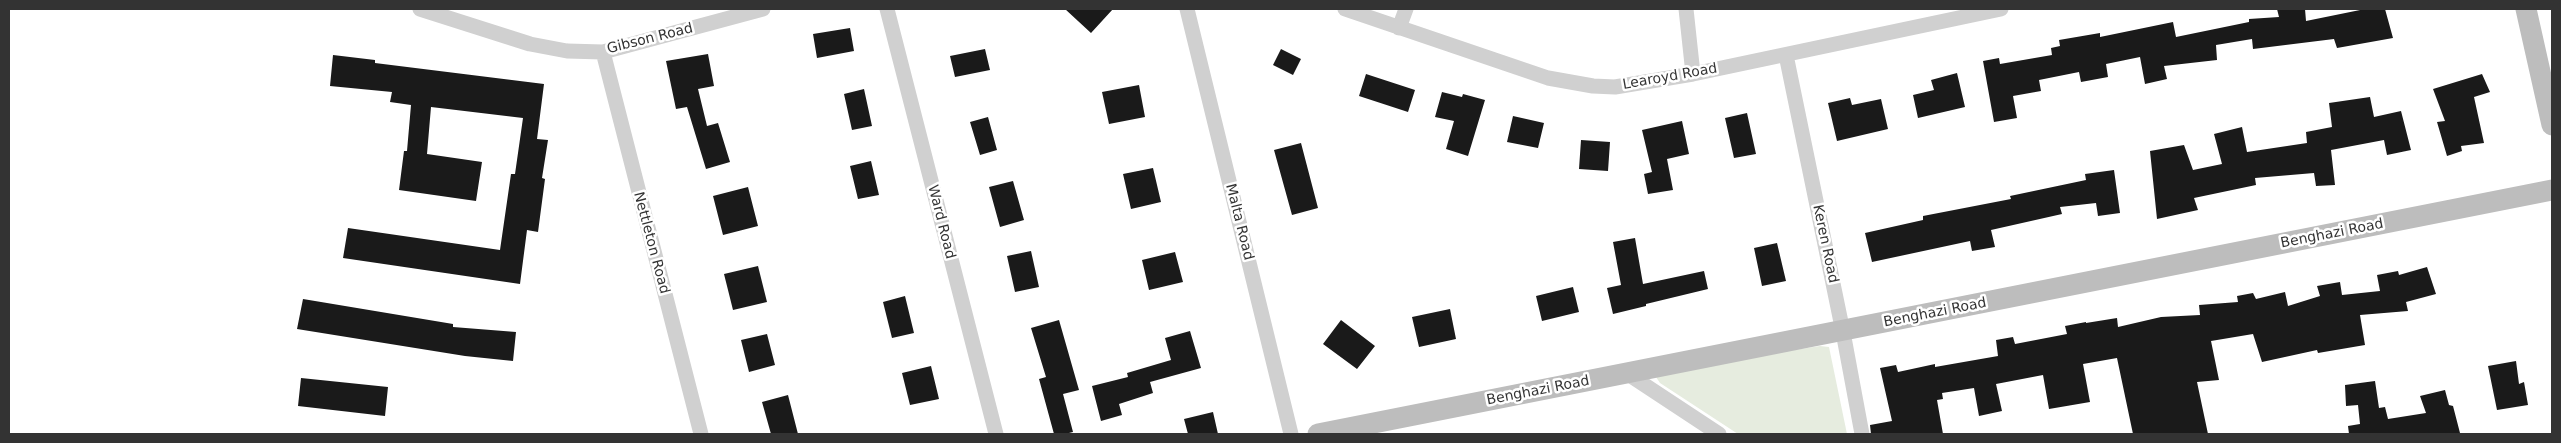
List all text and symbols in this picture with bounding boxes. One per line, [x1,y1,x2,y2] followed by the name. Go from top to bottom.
[605,20,695,58] street label: Gibson Road
[1622,60,1718,94] street label: Learoyd Road
[1221,182,1257,262] street label: Malta Road
[924,183,958,261] street label: Ward Road
[629,190,673,296] street label: Nettleton Road
[1809,203,1841,285] street label: Keren Road
[2279,216,2385,252] street label: Benghazi Road
[1882,295,1988,331] street label: Benghazi Road
[1485,373,1591,409] street label: Benghazi Road

